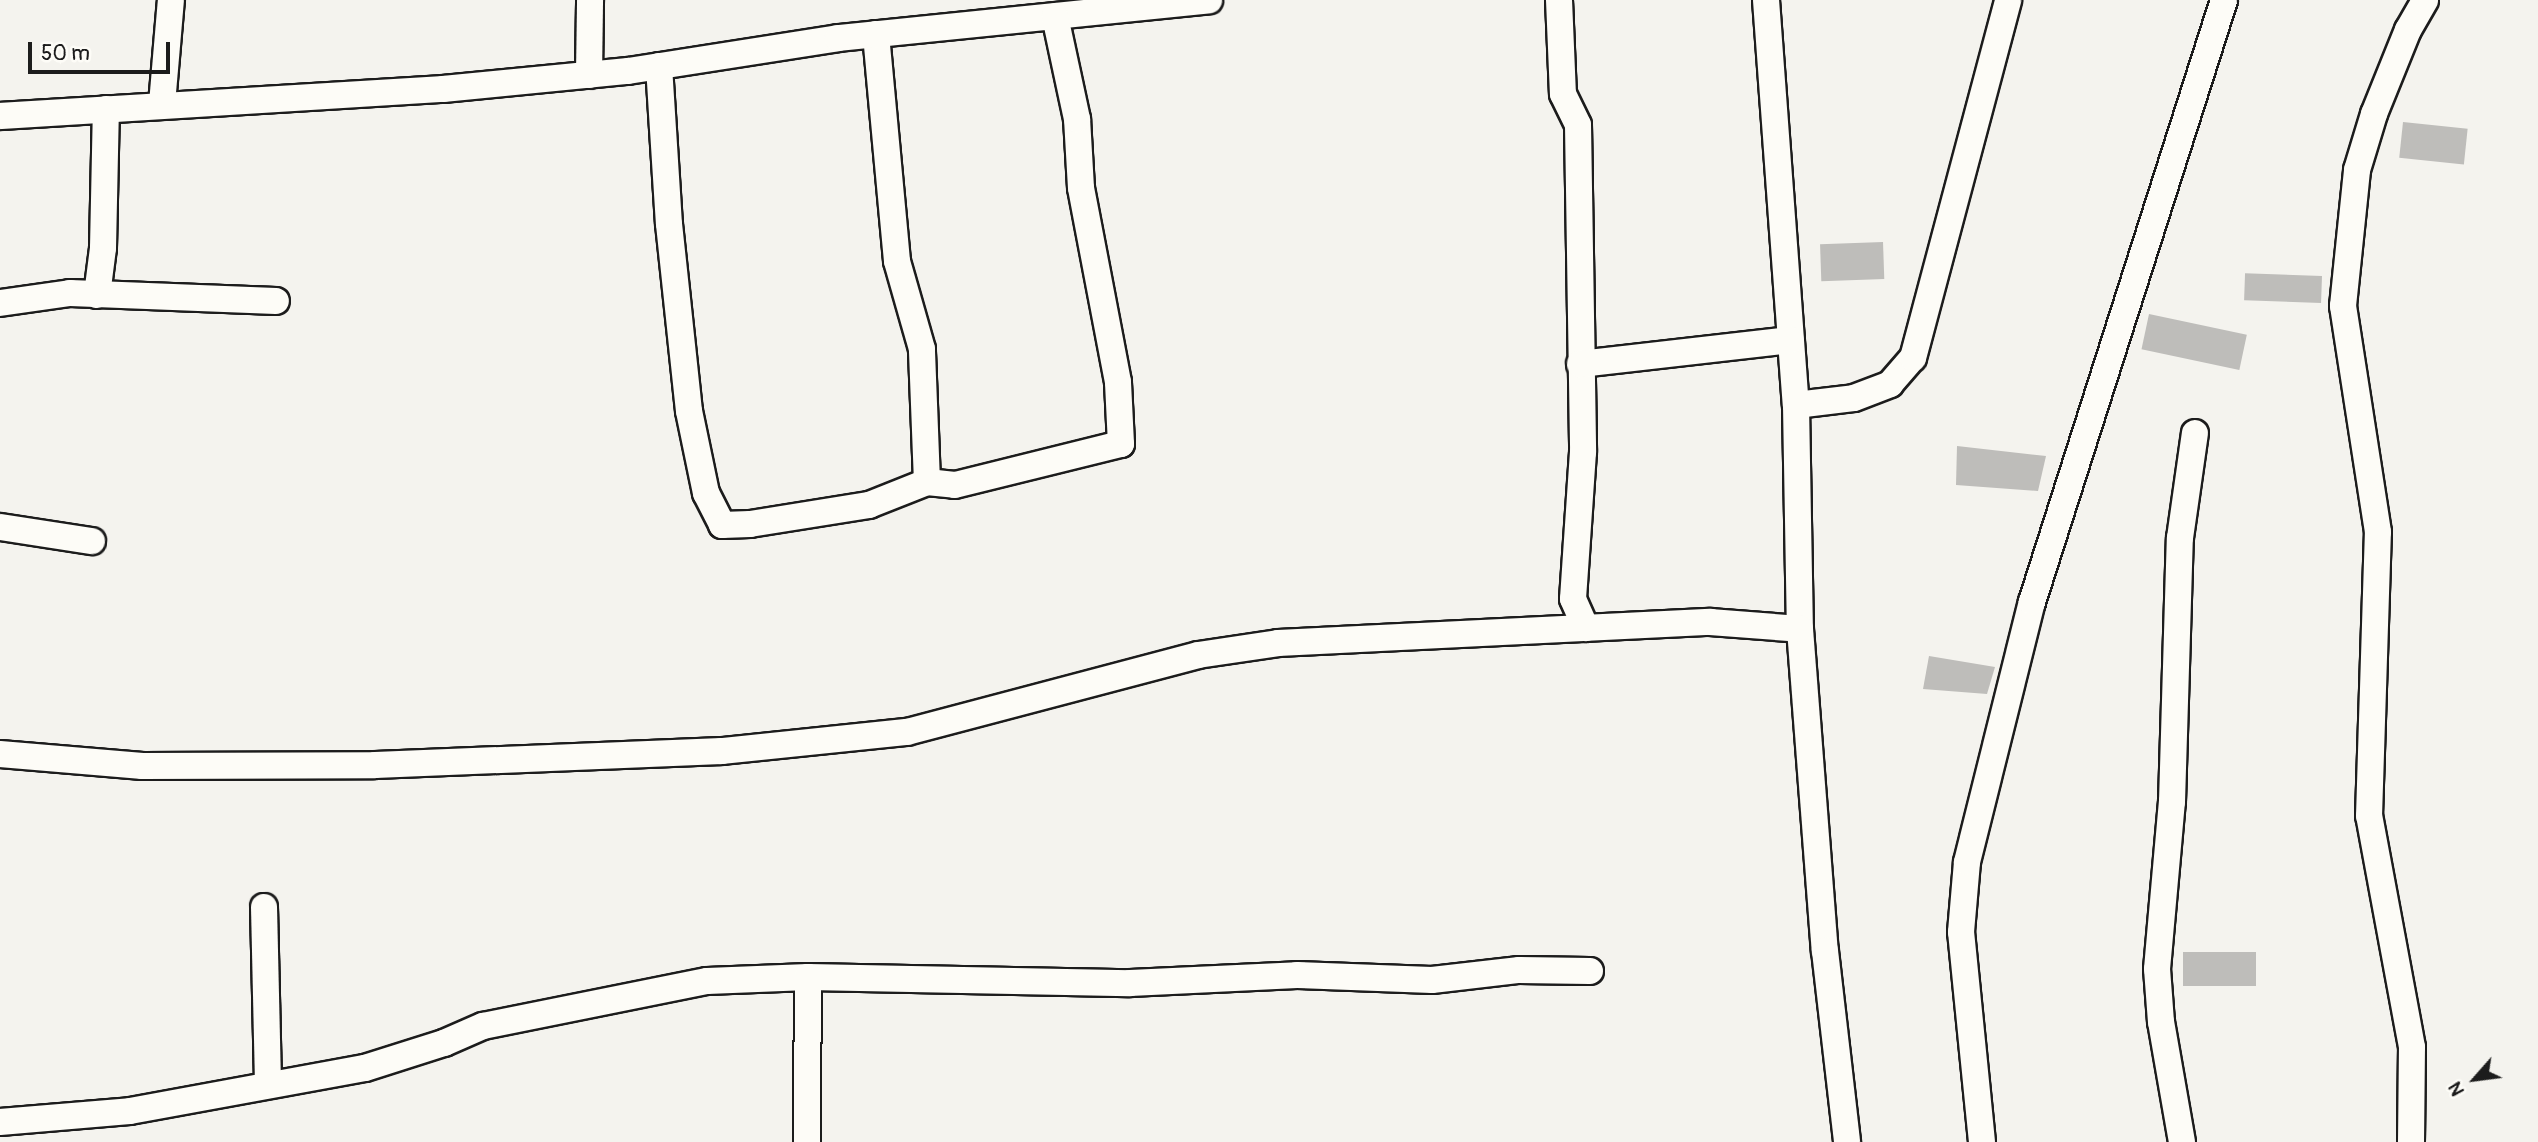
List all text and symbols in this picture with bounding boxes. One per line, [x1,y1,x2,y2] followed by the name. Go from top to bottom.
[32,28,173,72] scale bar
[41,40,90,67] text: 50 m
[2440,1044,2510,1114] north arrow
[2443,1078,2470,1100] text: N

